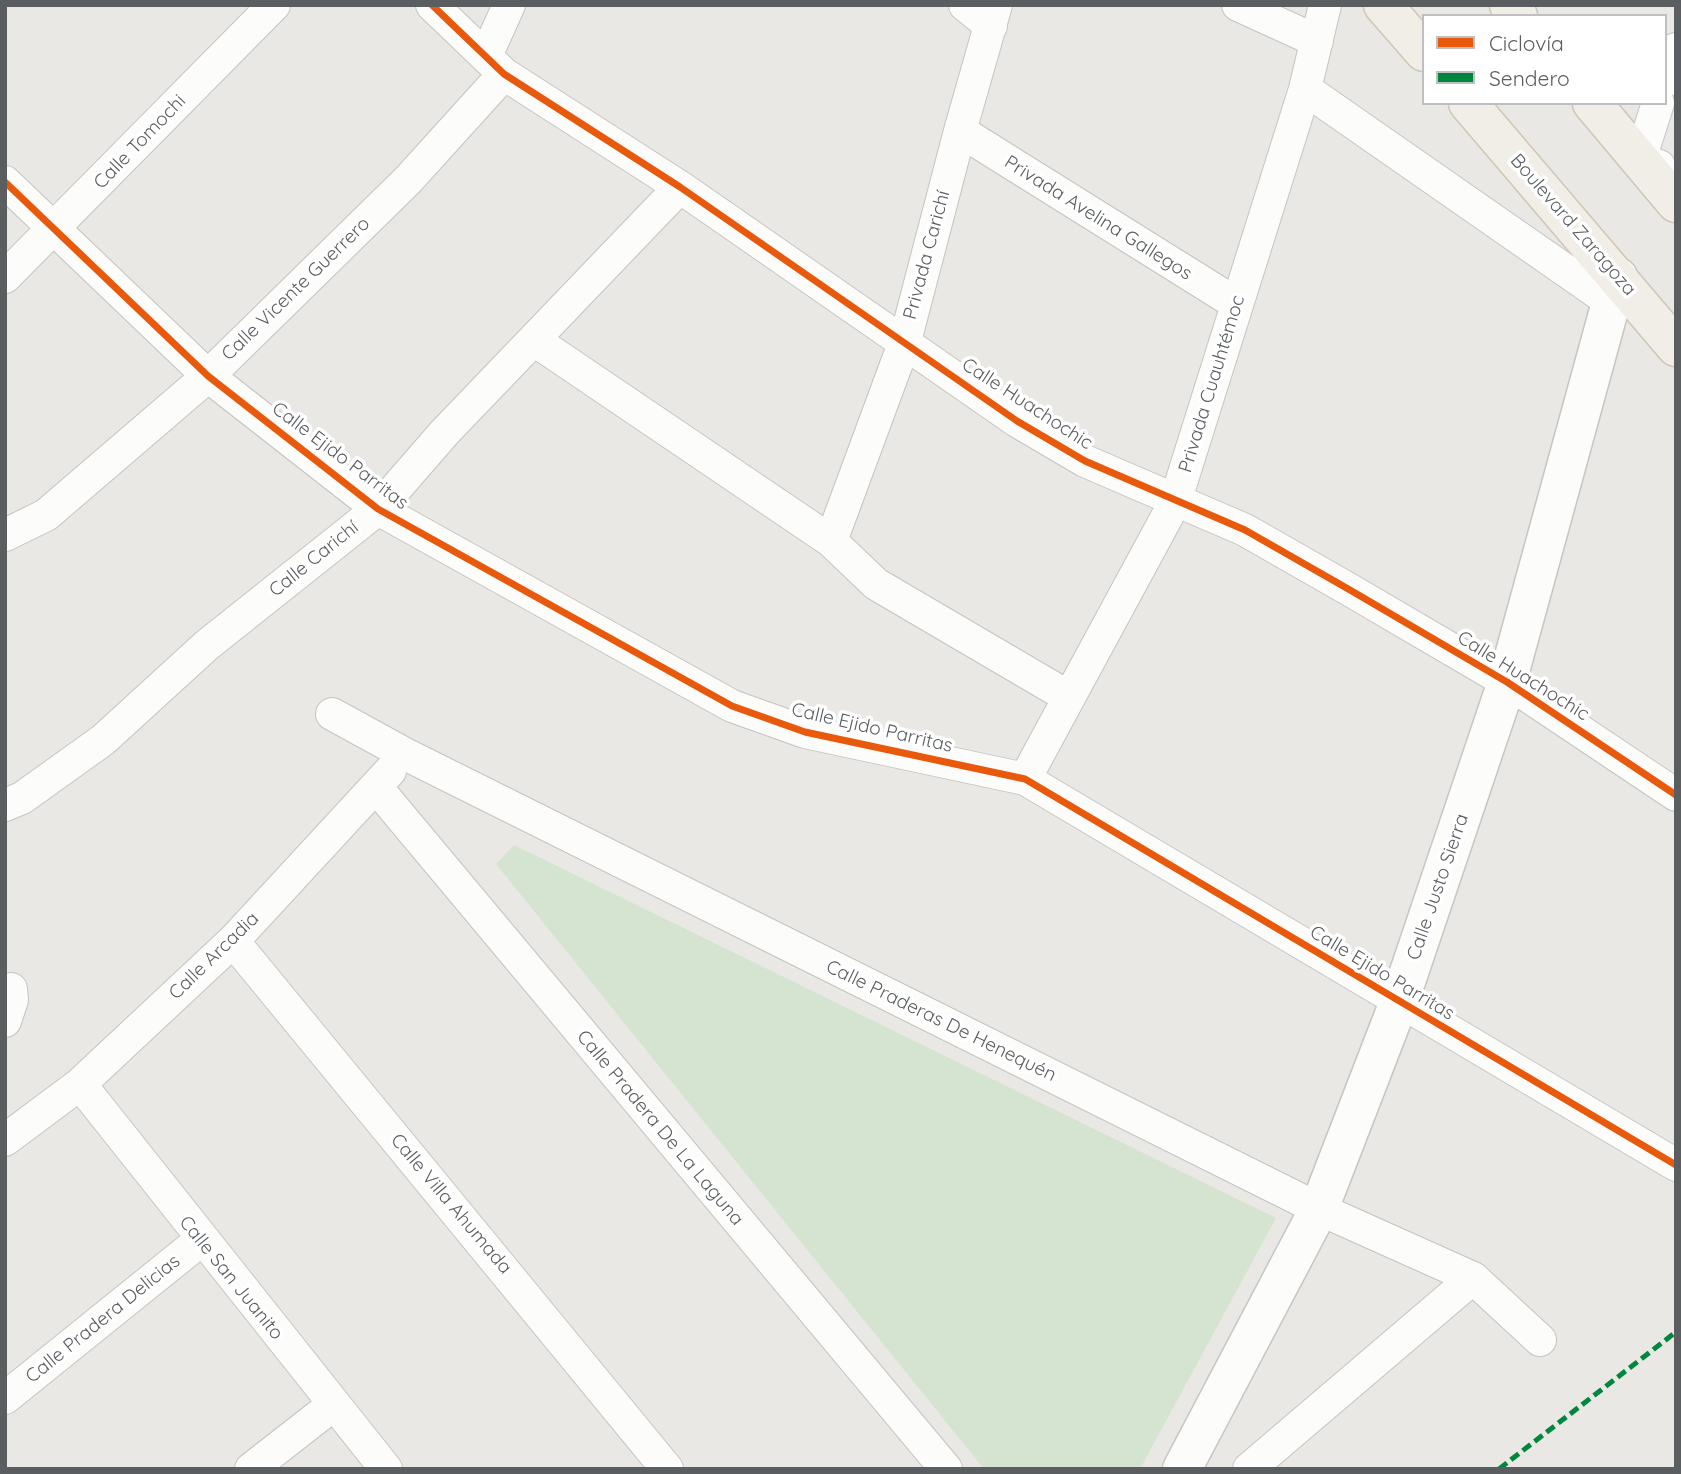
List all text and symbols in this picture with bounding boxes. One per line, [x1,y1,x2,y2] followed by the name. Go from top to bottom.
[1422,14,1667,105] legend
[1489,30,1564,56] text: Ciclovía
[1489,65,1570,91] text: Sendero
[89,90,191,194] street label: Calle Tomochi
[1505,149,1641,301] street label: Boulevard Zaragoza
[1000,151,1196,285] street label: Privada Avelina Gallegos
[899,188,955,322] street label: Privada Carichí
[217,212,375,366] street label: Calle Vicente Guerrero
[1174,293,1250,475] street label: Privada Cuauhtémoc
[957,353,1097,455] street label: Calle Huachochic
[267,397,413,515] street label: Calle Ejido Parritas
[265,516,363,602] street label: Calle Carichí
[1453,626,1593,726] street label: Calle Huachochic
[789,698,955,758] street label: Calle Ejido Parritas
[1402,811,1474,963] street label: Calle Justo Sierra
[164,907,264,1005] street label: Calle Arcadia
[1305,921,1459,1025] street label: Calle Ejido Parritas
[822,955,1060,1087] street label: Calle Praderas De Henequén
[572,1026,748,1230] street label: Calle Pradera De La Laguna
[386,1129,516,1279] street label: Calle Villa Ahumada
[174,1211,288,1345] street label: Calle San Juanito
[21,1250,185,1388] street label: Calle Pradera Delicias

